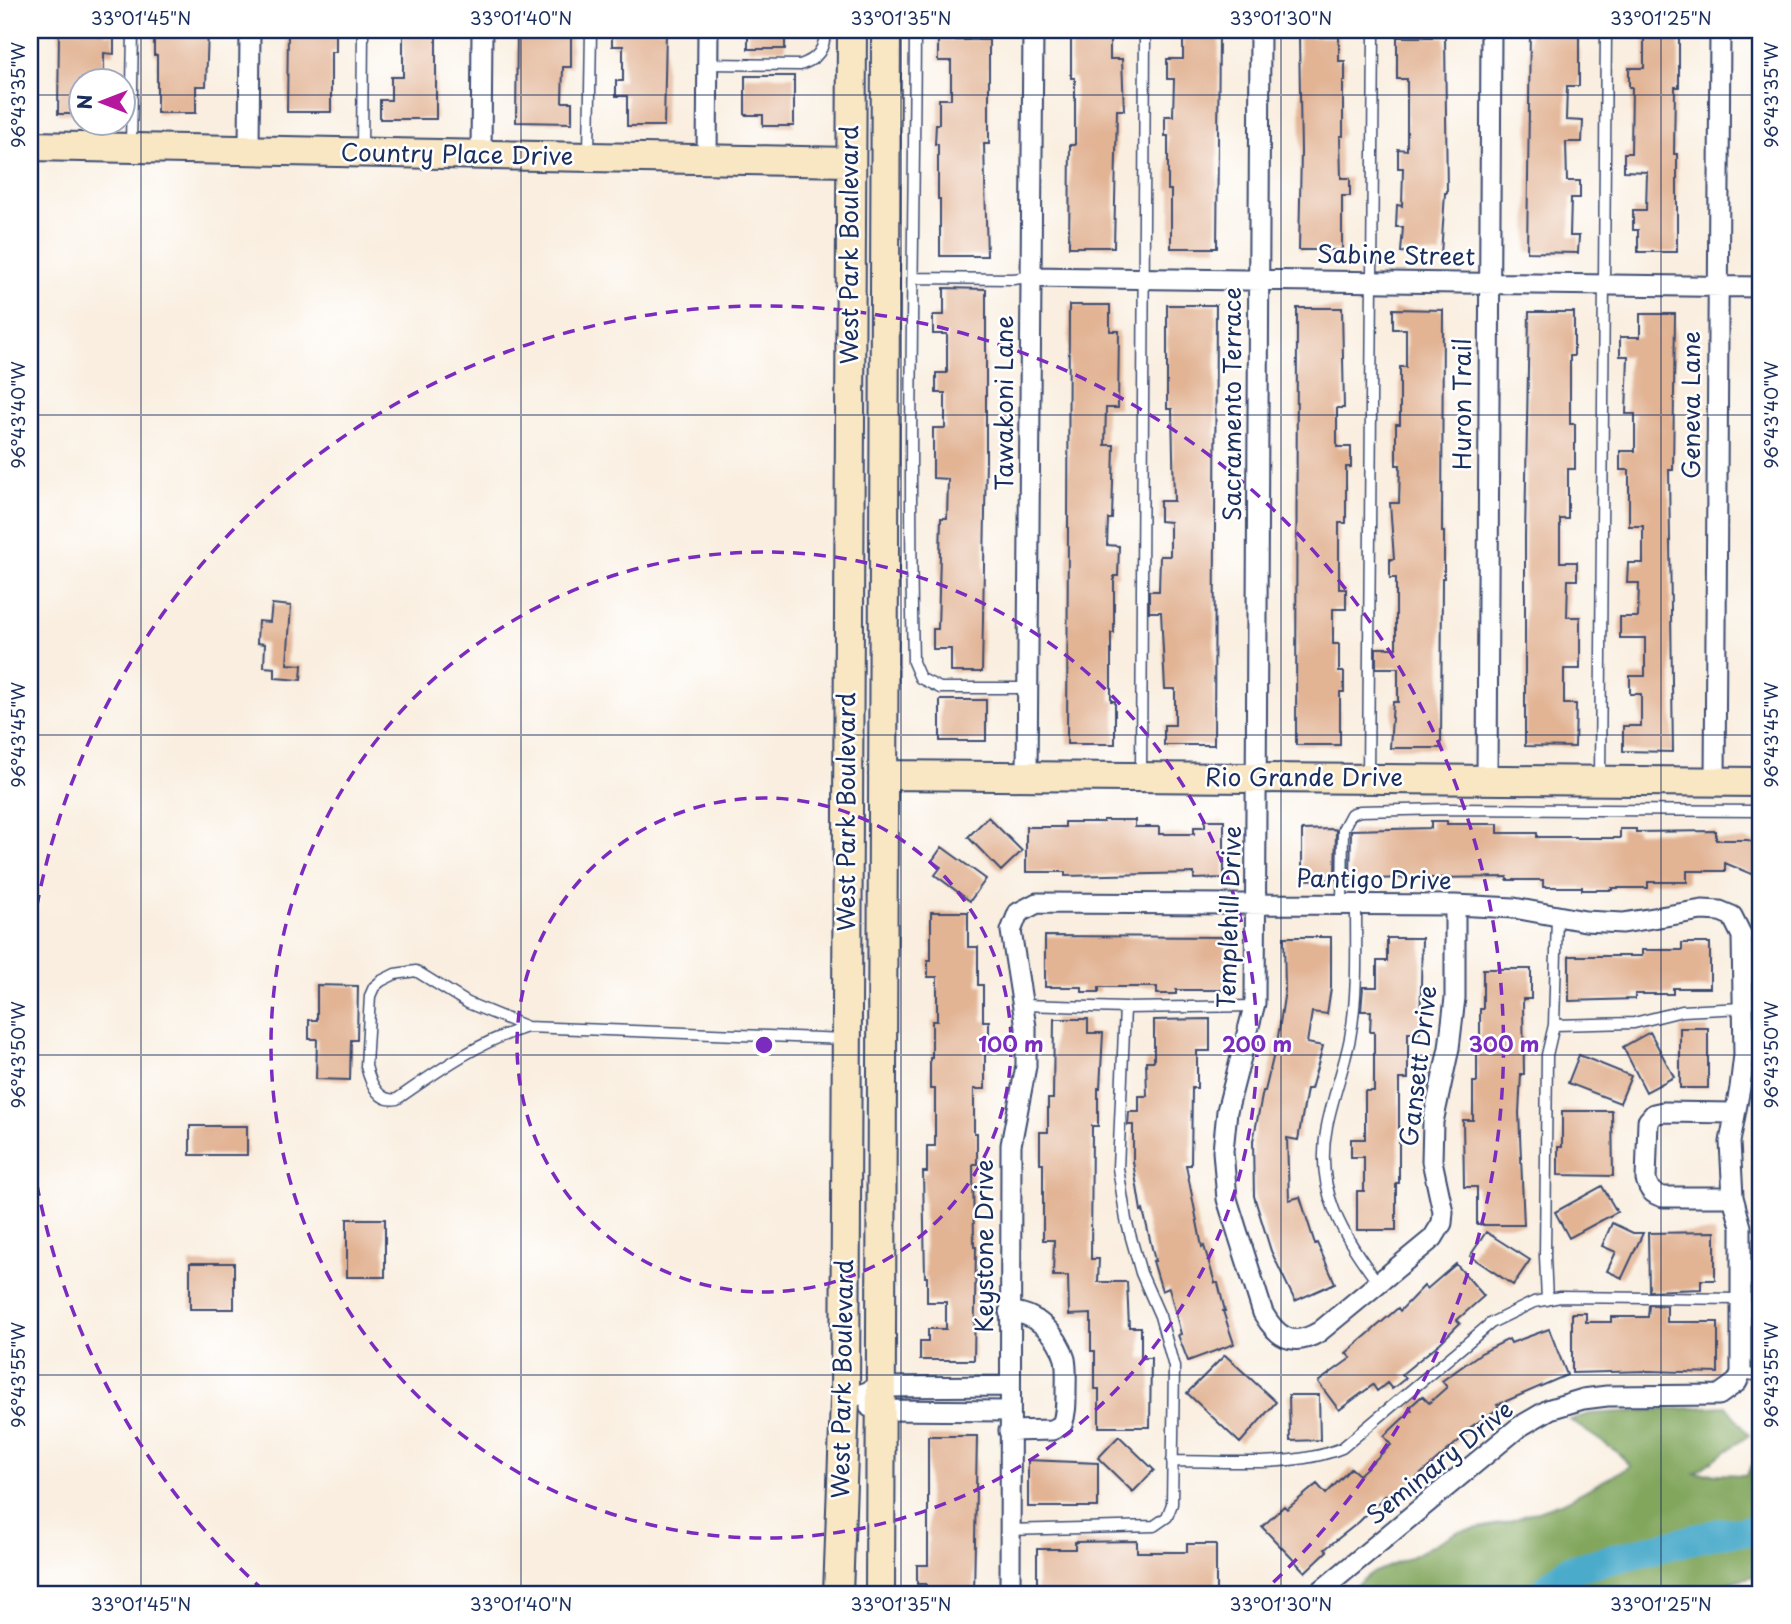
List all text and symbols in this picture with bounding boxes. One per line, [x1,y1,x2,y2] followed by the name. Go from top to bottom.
[91,4,191,31] text: 33°01'45"N
[470,4,572,31] text: 33°01'40"N
[850,4,952,31] text: 33°01'35"N
[1230,4,1332,31] text: 33°01'30"N
[1610,4,1712,31] text: 33°01'25"N
[4,41,31,148] text: 96°43'35"W
[1757,41,1784,148] text: 96°43'35"W
[66,66,136,136] north arrow
[70,94,98,110] text: N
[830,125,866,365] street label: West Park Boulevard
[340,133,574,173] street label: Country Place Drive
[1317,235,1476,273] street label: Sabine Street
[1213,287,1249,521] street label: Sacramento Terrace
[985,315,1021,491] street label: Tawakoni Lane
[1672,331,1708,479] street label: Geneva Lane
[1443,338,1479,470] street label: Huron Trail
[4,361,31,469] text: 96°43'40"W
[1757,361,1784,469] text: 96°43'40"W
[4,682,31,788] text: 96°43'45"W
[1757,682,1784,788] text: 96°43'45"W
[827,692,863,932] street label: West Park Boulevard
[1205,758,1403,794] street label: Rio Grande Drive
[1207,825,1249,1009] street label: Templehill Drive
[1296,859,1452,897] street label: Pantigo Drive
[1389,983,1445,1148] street label: Gansett Drive
[4,1001,31,1109] text: 96°43'50"W
[1757,1001,1784,1109] text: 96°43'50"W
[978,1027,1044,1059] text: 100 m
[1222,1027,1292,1059] text: 200 m
[1469,1027,1539,1059] text: 300 m
[752,1033,776,1057] centre of rings
[965,1159,1001,1333] street label: Keystone Drive
[821,1259,861,1499] street label: West Park Boulevard
[4,1322,31,1428] text: 96°43'55"W
[1757,1322,1784,1428] text: 96°43'55"W
[1357,1391,1520,1532] street label: Seminary Drive
[91,1590,191,1617] text: 33°01'45"N
[470,1590,572,1617] text: 33°01'40"N
[850,1590,952,1617] text: 33°01'35"N
[1230,1590,1332,1617] text: 33°01'30"N
[1610,1590,1712,1617] text: 33°01'25"N

